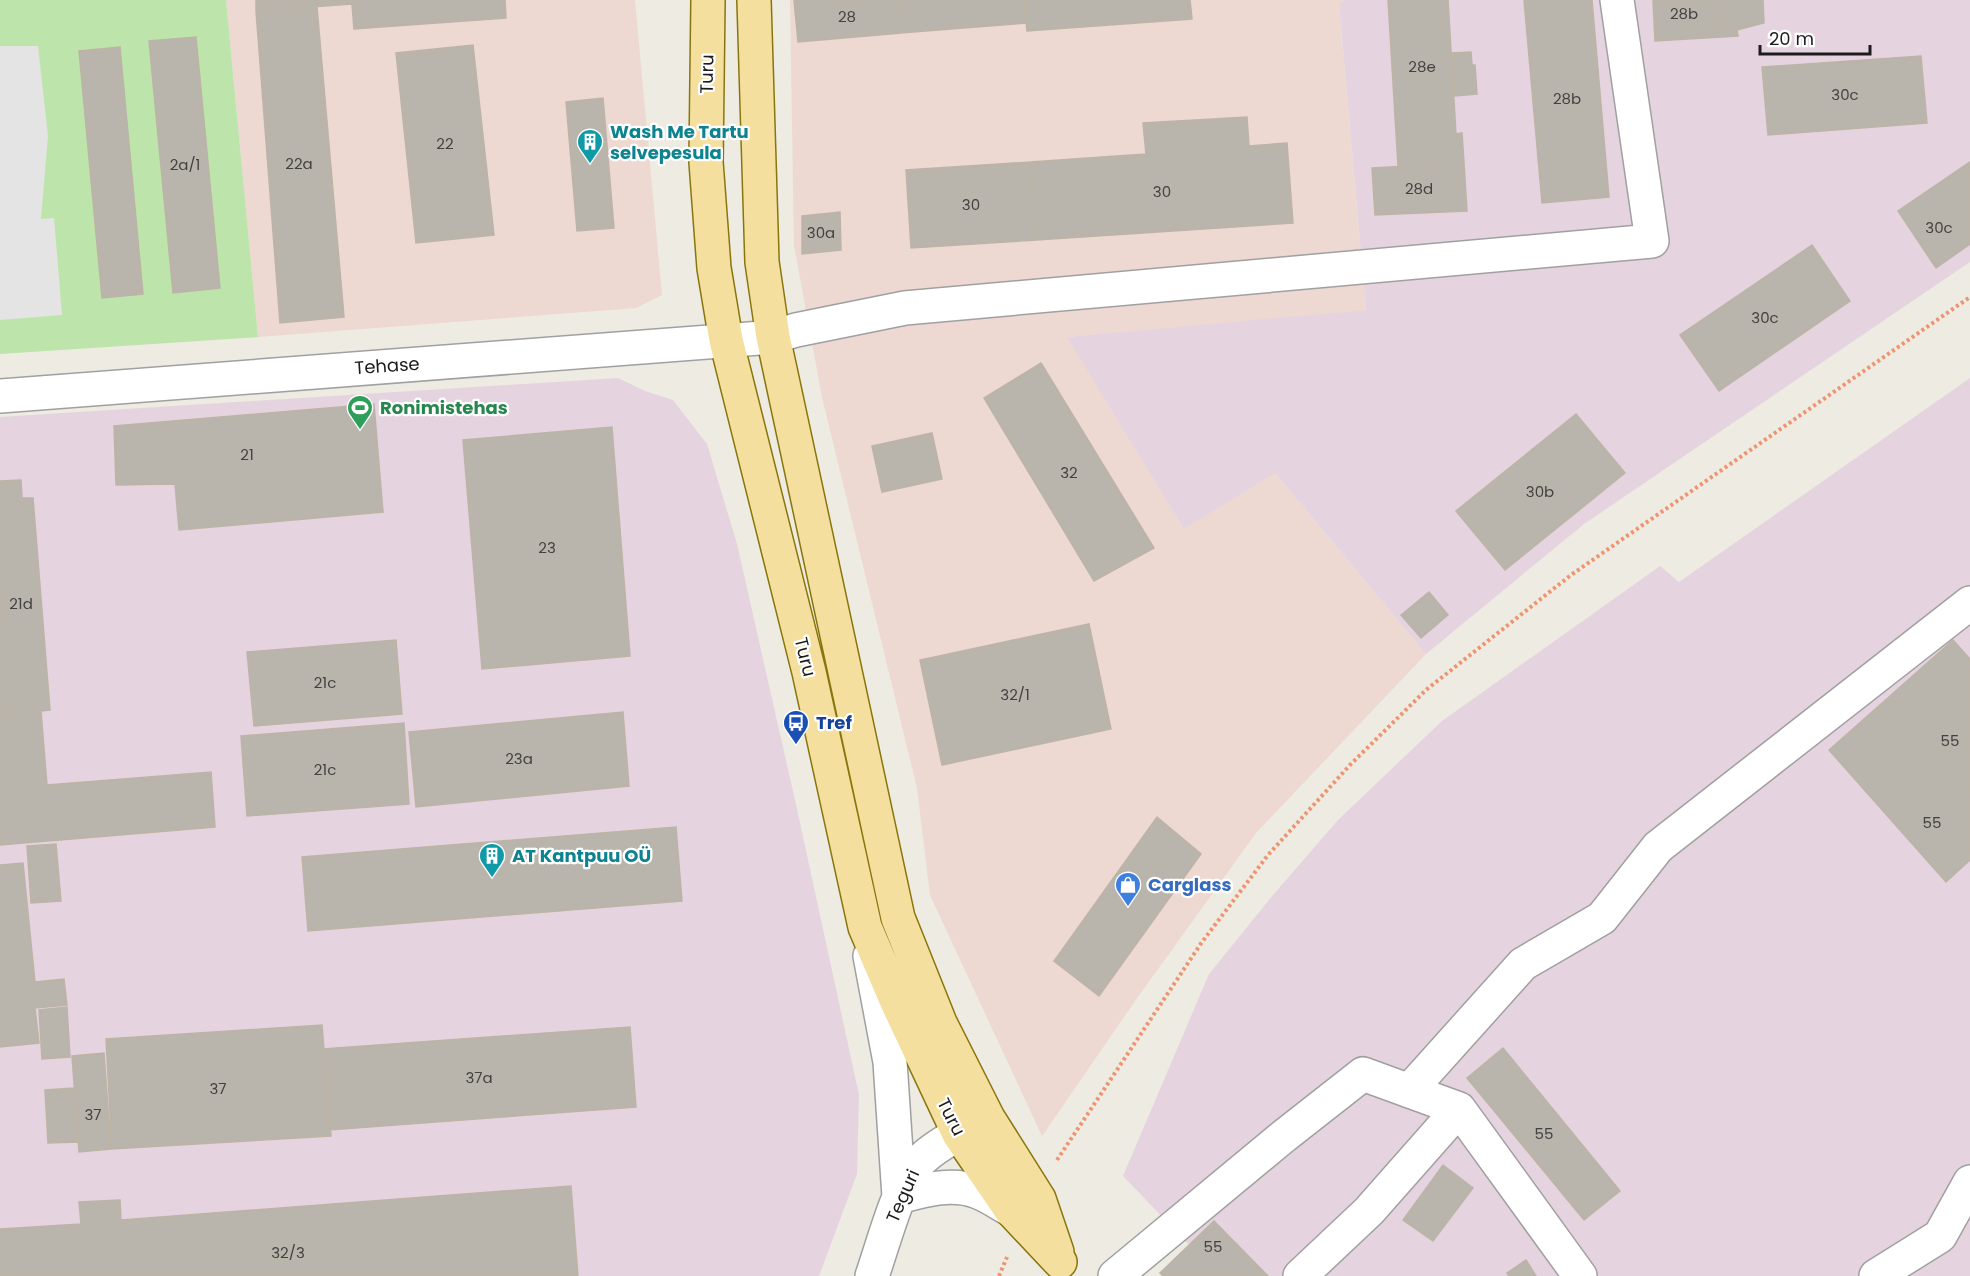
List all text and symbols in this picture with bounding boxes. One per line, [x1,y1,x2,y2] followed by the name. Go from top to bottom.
[1670,3,1698,24] house number: 28b
[838,6,856,27] house number: 28
[1760,18,1870,56] scale bar
[1769,26,1814,51] text: 20 m
[694,54,719,94] street label: Turu
[1408,56,1436,77] house number: 28e
[1831,84,1859,105] house number: 30c
[1553,88,1581,109] house number: 28b
[610,119,749,165] place label: Wash Me Tartu selvepesula
[575,127,605,165] building icon: Wash Me Tartu selvepesula
[436,133,454,154] house number: 22
[285,153,313,174] house number: 22a
[170,154,200,175] house number: 2a/1
[1405,178,1433,199] house number: 28d
[1153,181,1171,202] house number: 30
[962,194,980,215] house number: 30
[1925,217,1953,238] house number: 30c
[807,222,835,243] house number: 30a
[1751,307,1779,328] house number: 30c
[354,351,420,380] street label: Tehase
[345,393,375,431] sports icon: Ronimistehas
[380,395,508,420] place label: Ronimistehas
[240,444,254,465] house number: 21
[1060,462,1078,483] house number: 32
[1526,481,1554,502] house number: 30b
[538,537,556,558] house number: 23
[9,593,33,614] house number: 21d
[789,635,822,679] street label: Turu
[314,672,336,693] house number: 21c
[1000,684,1030,705] house number: 32/1
[781,708,811,746] bus stop icon: Tref
[816,710,852,735] place label: Tref
[1941,730,1959,751] house number: 55
[505,748,533,769] house number: 23a
[314,759,336,780] house number: 21c
[1923,812,1941,833] house number: 55
[477,841,507,879] building icon: AT Kantpuu OÜ
[512,843,651,868] place label: AT Kantpuu OÜ
[1113,870,1143,908] shop icon: Carglass
[1148,872,1231,897] place label: Carglass
[465,1067,493,1088] house number: 37a
[209,1078,227,1099] house number: 37
[931,1094,972,1140] street label: Turu
[84,1104,102,1125] house number: 37
[1535,1123,1553,1144] house number: 55
[880,1165,925,1226] street label: Teguri
[1204,1236,1222,1257] house number: 55
[271,1242,305,1263] house number: 32/3

